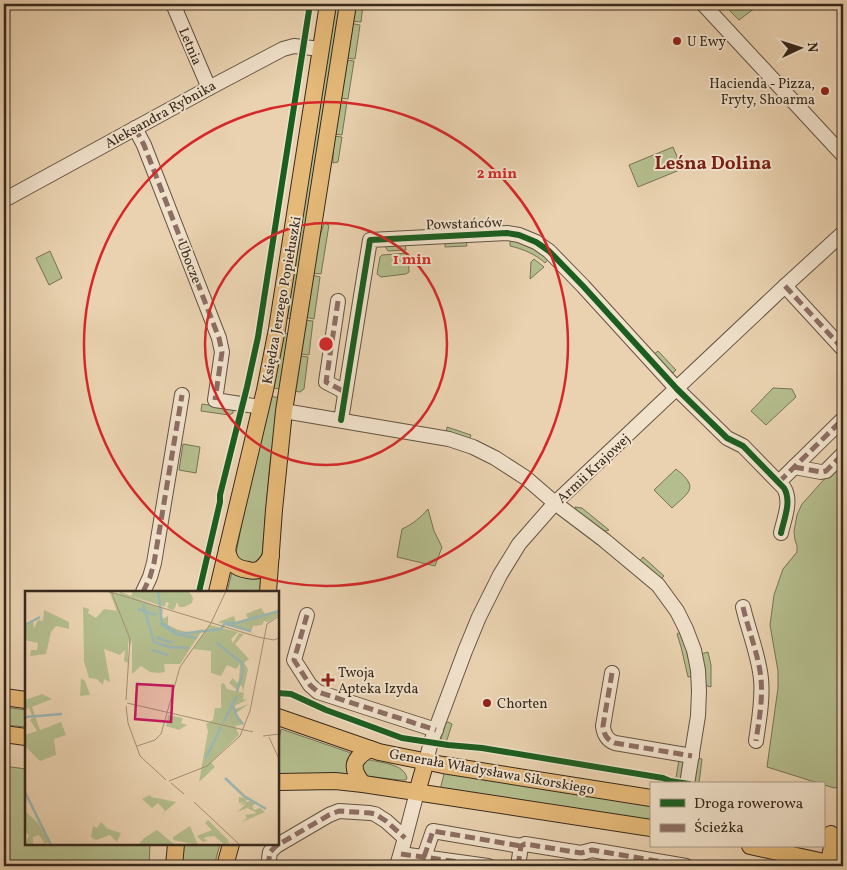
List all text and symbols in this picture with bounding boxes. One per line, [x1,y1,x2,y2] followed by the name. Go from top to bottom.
[774,22,824,72] north arrow
[173,25,206,68] street label: Letnia
[687,33,726,52] place label: U Ewy
[671,35,683,47] marker: U Ewy
[802,41,821,53] text: N
[709,75,815,110] place label: Hacienda - Pizza, Fryty, Shoarma
[102,77,220,154] street label: Aleksandra Rybnika
[819,85,831,97] marker: Hacienda - Pizza, Fryty, Shoarma
[654,151,772,177] district label: Leśna Dolina
[477,164,517,185] text: 2 min
[425,214,503,235] street label: Powstańców
[258,215,307,386] street label: Księdza Jerzego Popiełuszki
[172,238,206,287] street label: Ubocze
[393,250,431,271] text: 1 min
[317,335,335,353] centre of rings
[553,430,635,508] street label: Armii Krajowej
[25,591,279,845] inset map
[338,664,418,699] place label: Twoja Apteka Izyda
[322,674,334,686] marker: Twoja Apteka Izyda
[497,695,548,714] place label: Chorten
[481,697,493,709] marker: Chorten
[388,745,596,800] street label: Generała Władysława Sikorskiego
[650,782,824,848] legend
[694,794,803,815] text: Droga rowerowa
[694,818,744,839] text: Ścieżka

